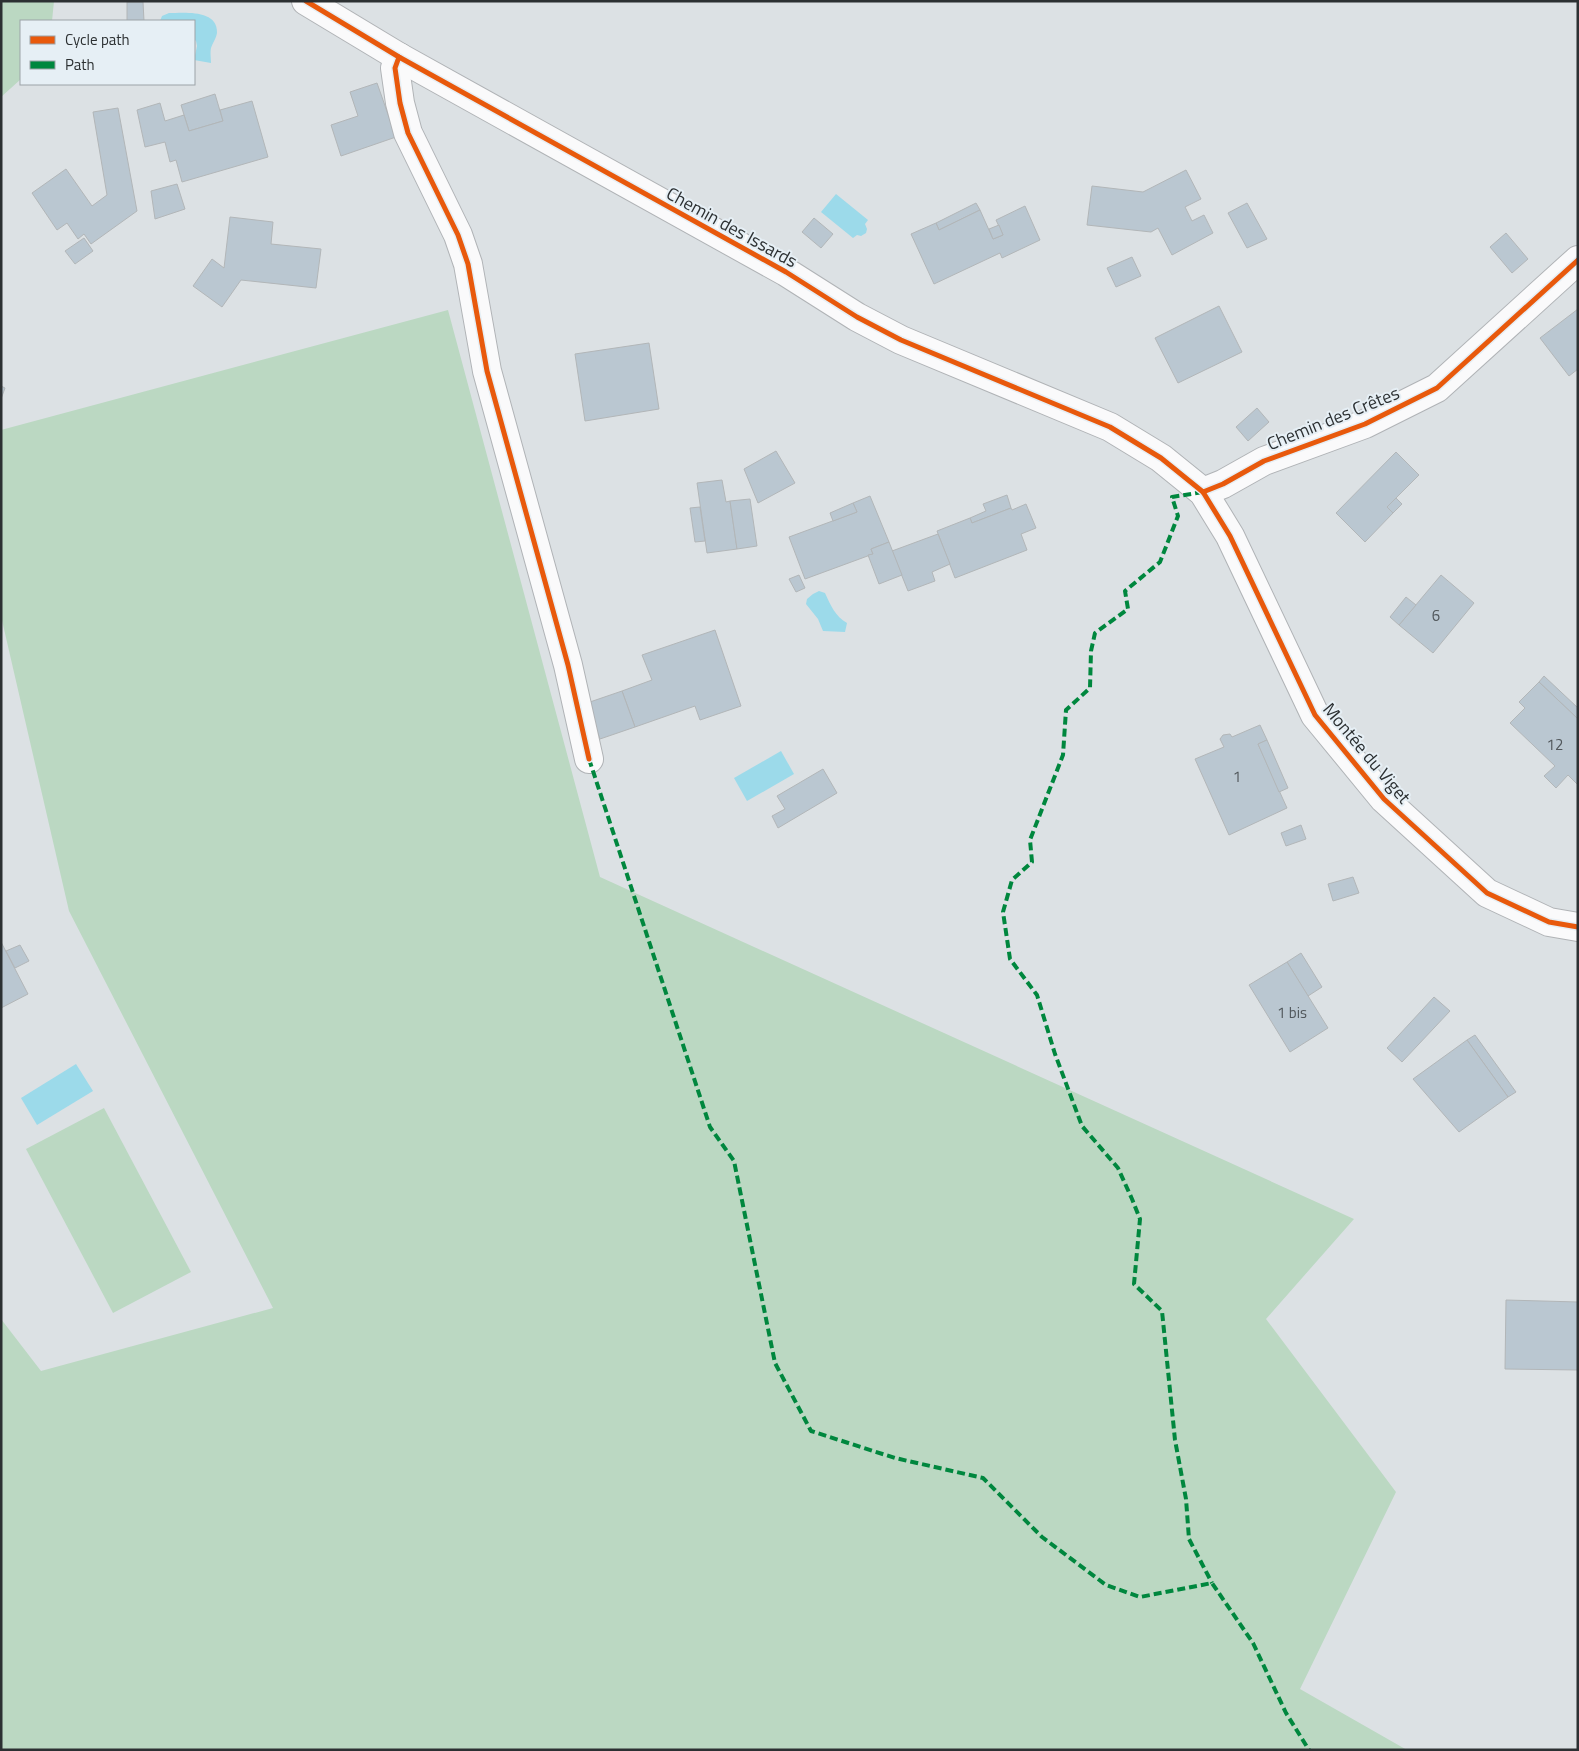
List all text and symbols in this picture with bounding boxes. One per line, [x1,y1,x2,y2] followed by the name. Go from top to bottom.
[20,20,195,85] legend
[65,28,130,51] text: Cycle path
[65,53,95,76] text: Path
[662,180,802,274] street label: Chemin des Issards
[1263,379,1403,457] street label: Chemin des Crêtes
[1432,604,1440,627] house number: 6
[1317,697,1418,810] street label: Montée du Viget
[1547,733,1563,756] house number: 12
[1233,765,1241,788] house number: 1
[1277,1001,1307,1024] house number: 1 bis

